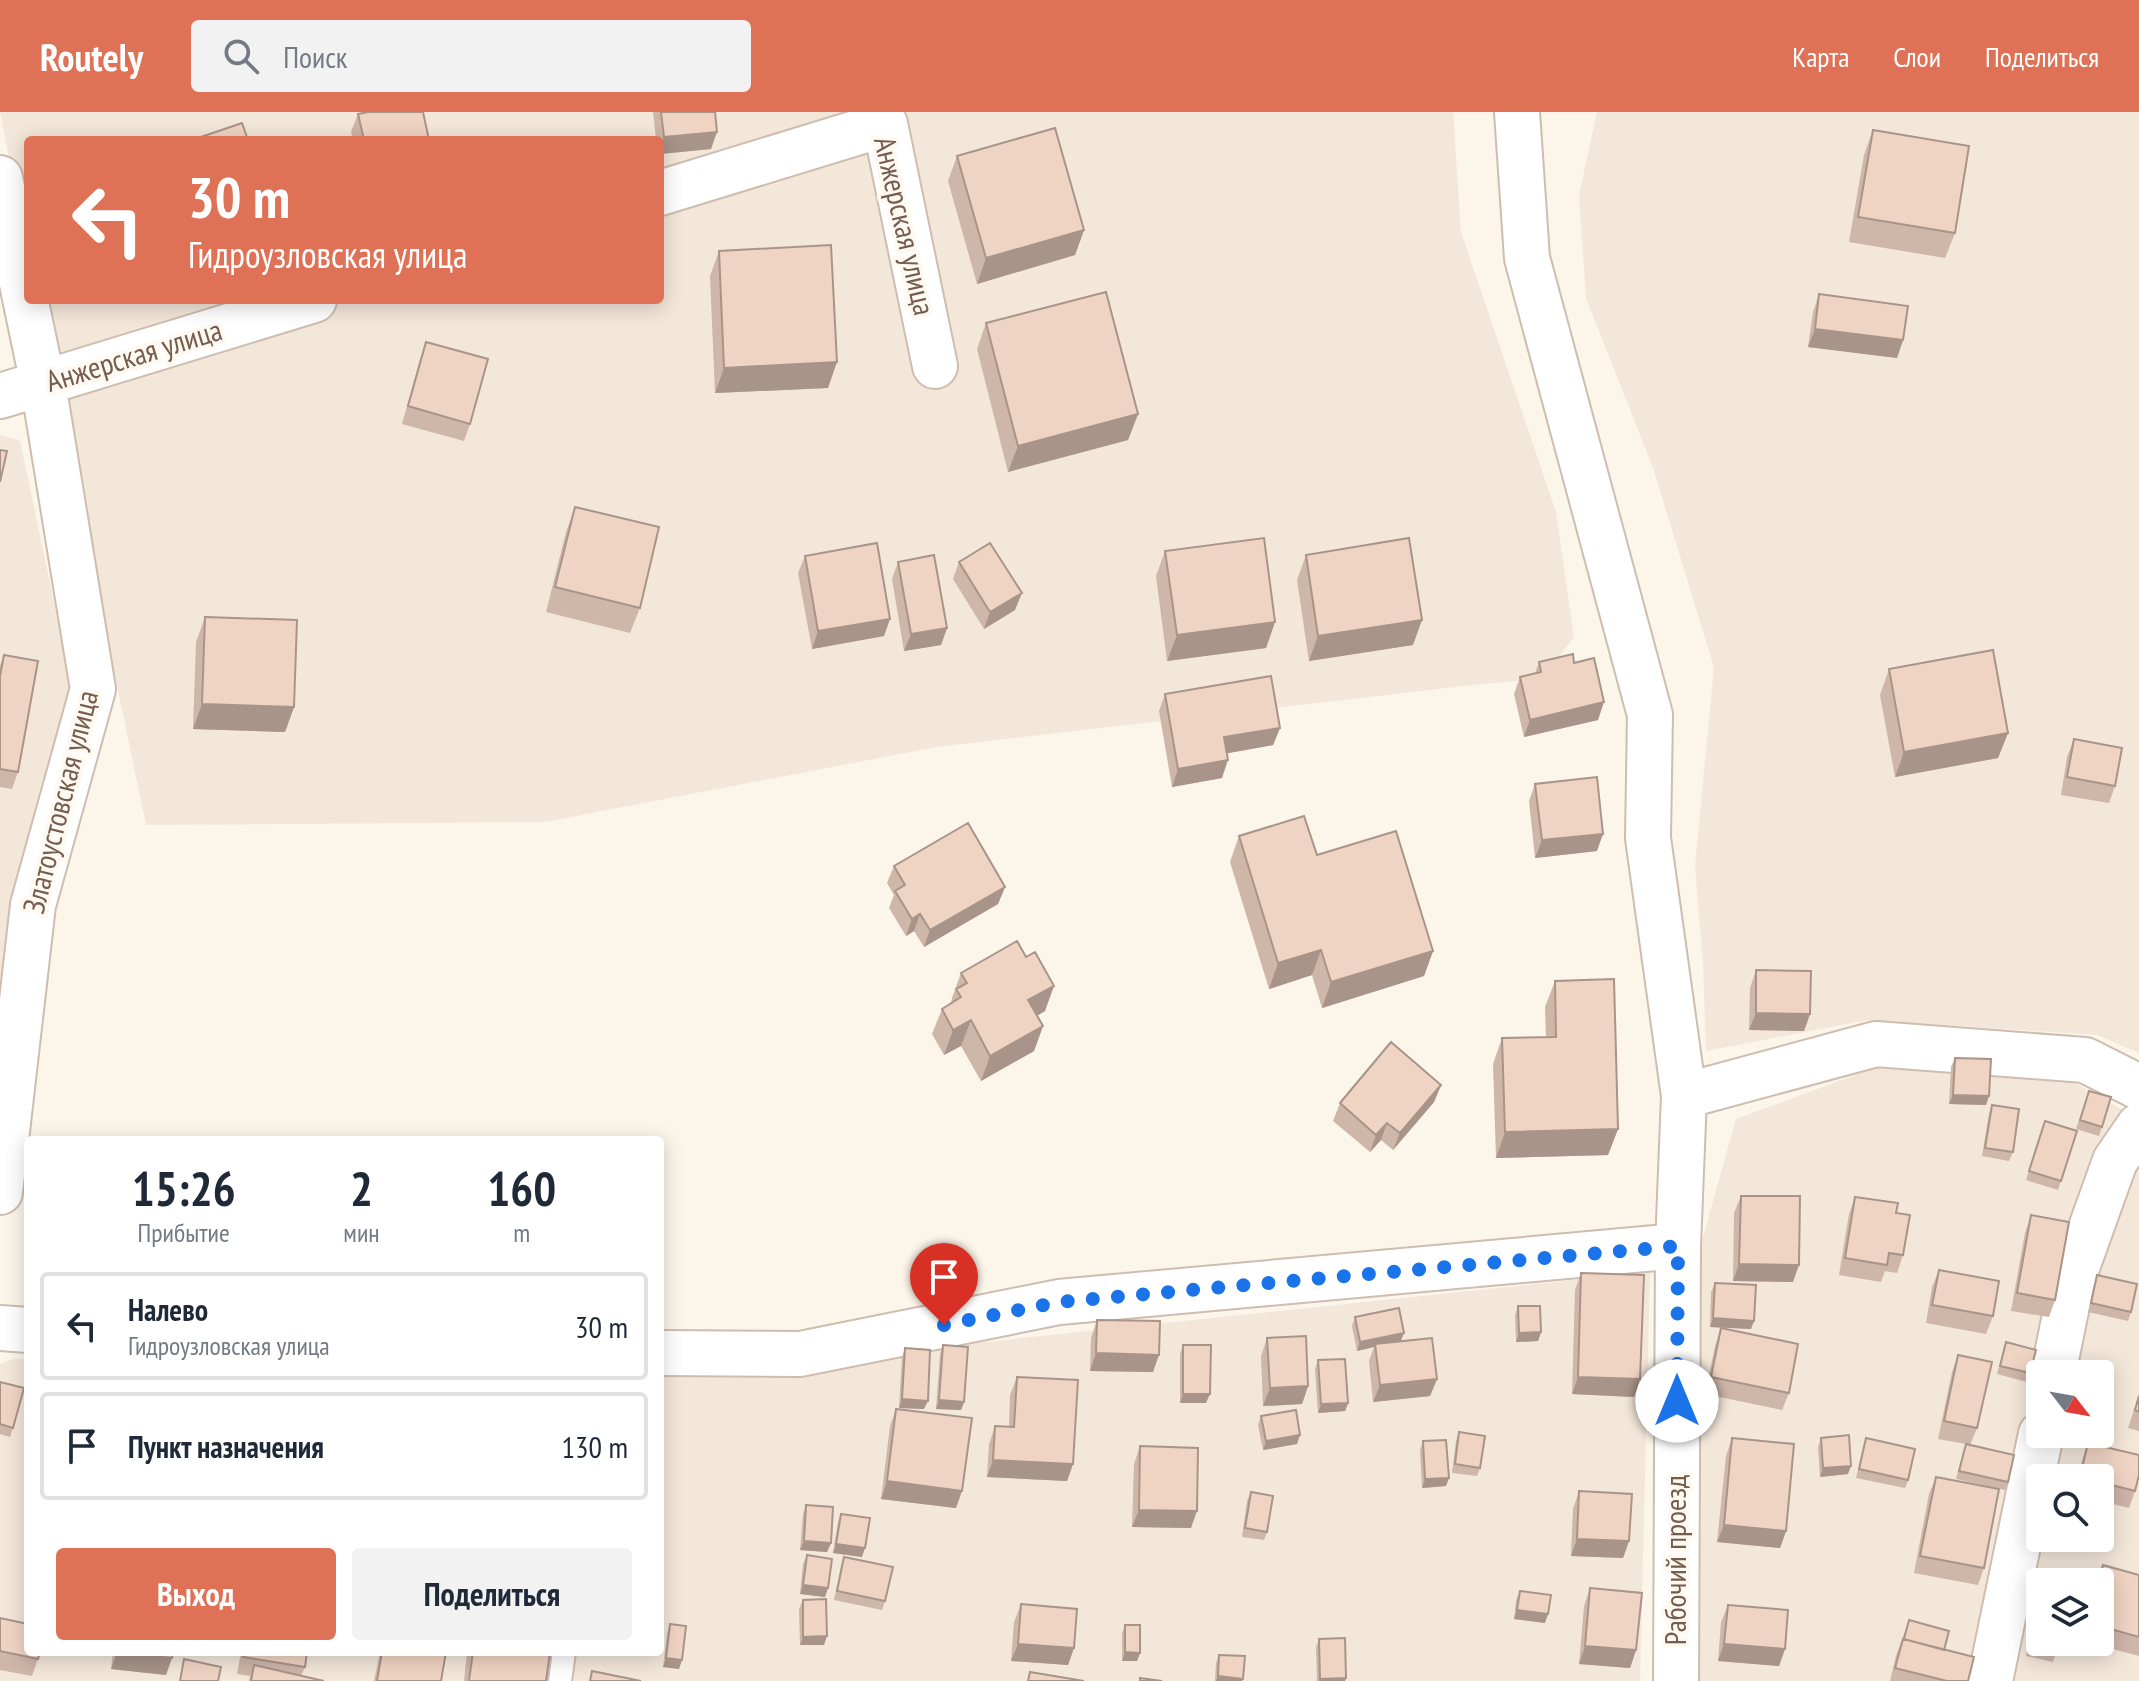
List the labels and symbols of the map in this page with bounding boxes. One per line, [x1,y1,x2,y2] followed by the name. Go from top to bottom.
[866,133,945,319] street label: Анжерская улица
[41,309,226,400] street label: Анжерская улица
[13,686,106,917] street label: Златоустовская улица
[910,1243,978,1325] pin
[1635,1359,1719,1443] position arrow
[2026,1360,2114,1448] north arrow
[1655,1475,1694,1645] street label: Рабочий проезд

